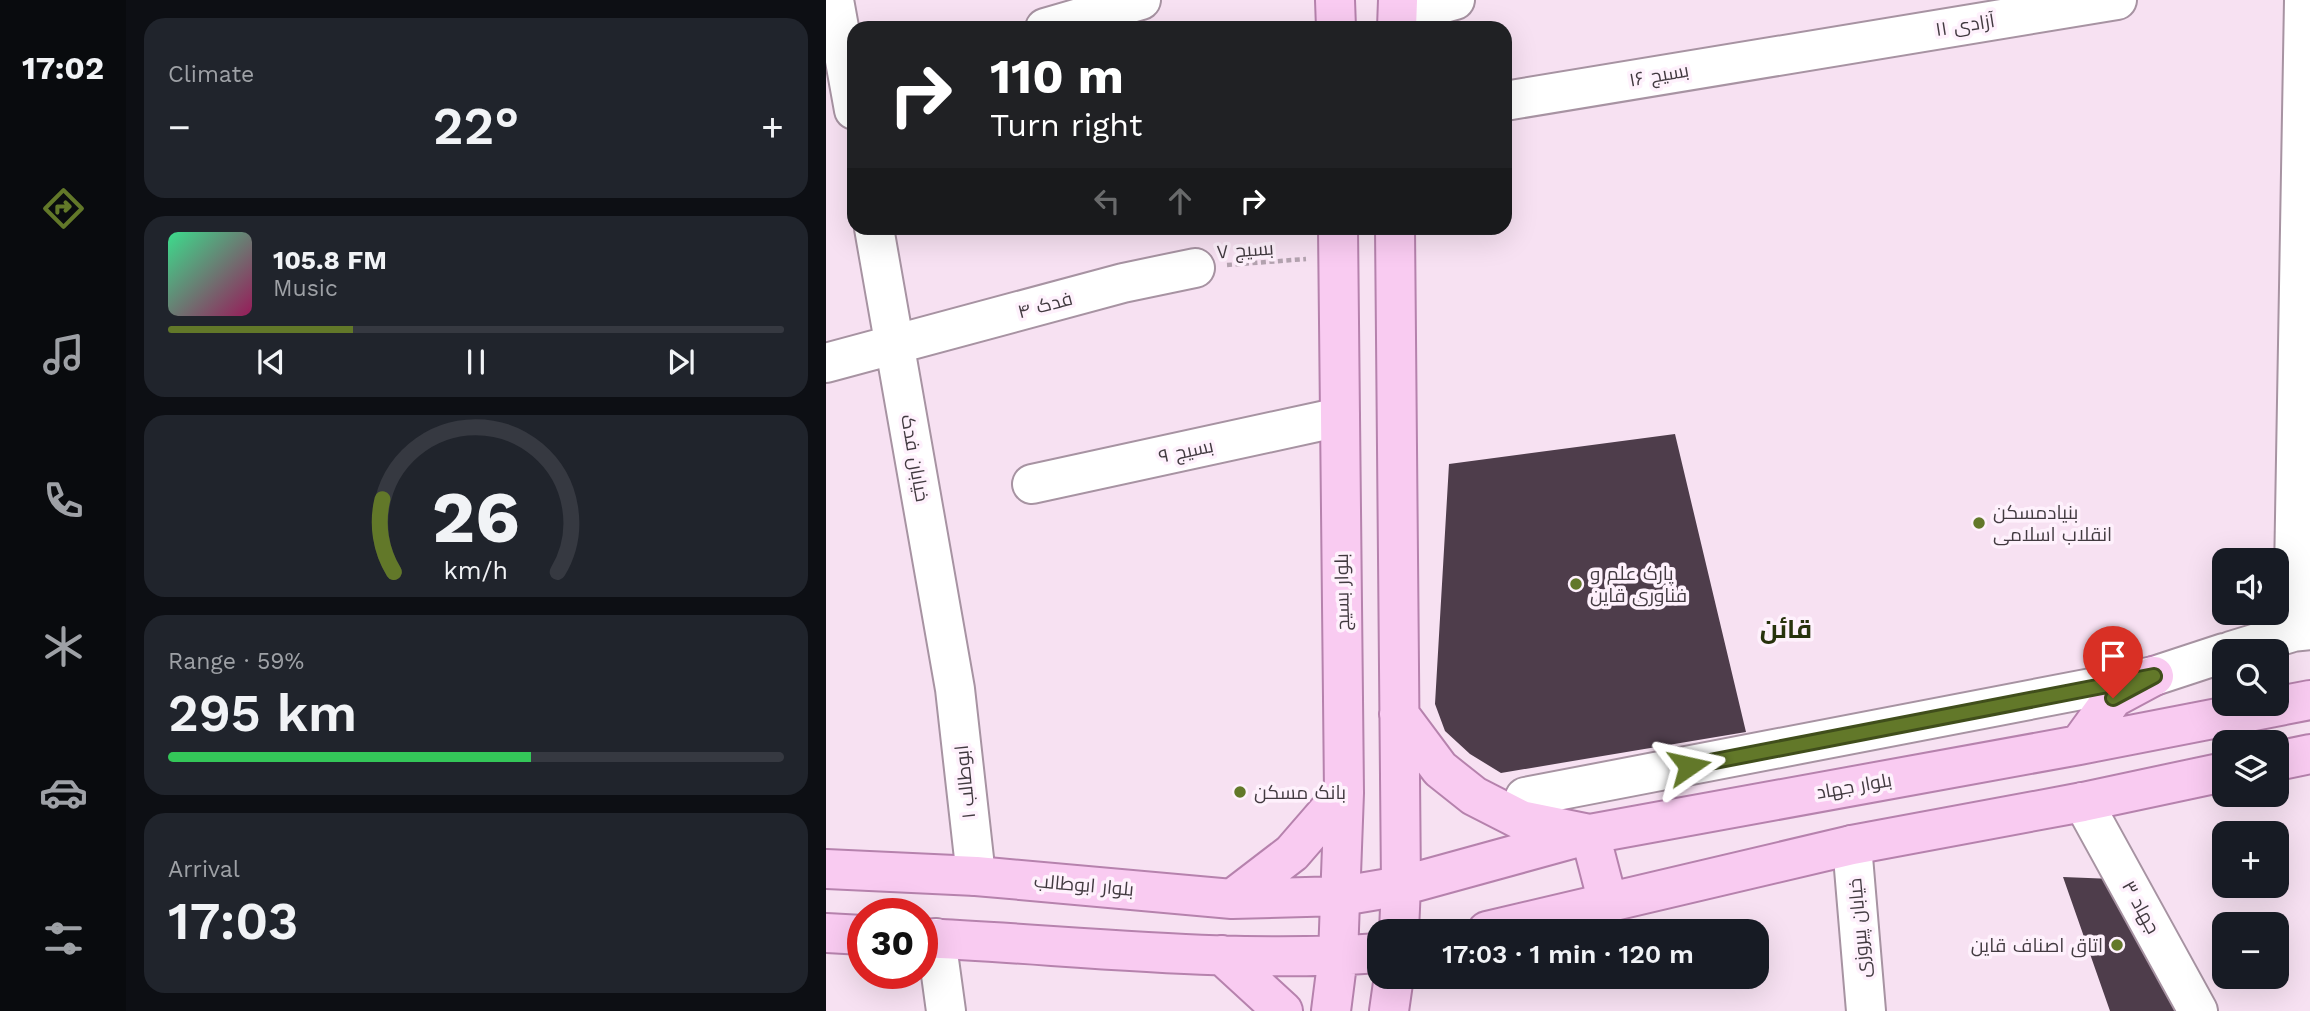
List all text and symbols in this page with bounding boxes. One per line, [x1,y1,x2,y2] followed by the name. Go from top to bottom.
[1934,9,1996,41] street label: آزادی ۱۱
[990,47,1124,105] text: 110 m
[22,49,104,87] text: 17:02
[875,49,966,140] icon: right
[1627,58,1691,94] street label: بسیج ۱۶
[168,61,254,88] text: Climate
[433,96,519,157] text: 22°
[168,105,191,149] text: −
[761,105,784,149] text: +
[990,106,1142,144] text: Turn right
[1088,182,1126,220] icon: left
[1161,182,1199,220] icon: ahead
[1234,182,1272,220] icon: right
[39,184,88,233] icon: directions
[1216,237,1275,265] street label: بسیج ۷
[273,245,387,275] text: 105.8 FM
[273,275,338,302] text: Music
[1015,287,1075,323] street label: فدک ۴
[39,330,88,379] icon: music
[252,343,290,381] icon: previous
[457,343,495,381] icon: pause
[662,343,700,381] icon: next
[896,413,934,503] street label: خیابان فدک
[1157,434,1216,470] street label: بسیج ۹
[432,474,520,560] text: 26
[39,476,88,525] icon: phone
[1993,501,2112,546] place label: بنیادمسکن انقلاب اسلامی
[1971,515,1987,531] marker: بنیادمسکن انقلاب اسلامی
[2212,548,2289,989] map controls
[2212,548,2289,625] button: sound
[1330,553,1356,631] street label: بلوار بسیج
[444,555,508,584] text: km/h
[1590,562,1687,607] place label: پارک علم و فناوری قاین
[1568,576,1584,592] marker: پارک علم و فناوری قاین
[1760,614,1812,645] district label: قائن
[39,622,88,671] icon: climate
[2083,626,2143,698] pin
[2094,637,2132,675] icon: arrive
[2212,639,2289,716] button: search
[168,648,304,675] text: Range · 59%
[168,683,357,744] text: 295 km
[1652,729,1726,803] position arrow
[2212,730,2289,807] button: layers
[950,744,980,820] street label: ابوطالب ۱
[39,768,88,817] icon: car
[1814,768,1894,804] street label: بلوار جهاد
[1254,781,1346,804] place label: بانک مسکن
[1232,784,1248,800] marker: بانک مسکن
[2212,821,2289,898] button: +
[168,856,240,883] text: Arrival
[1033,869,1135,901] street label: بلوار ابوطالب
[2117,876,2165,938] street label: جهاد ۳
[1843,877,1876,979] street label: خیابان پیروزی
[168,891,298,952] text: 17:03
[847,898,938,989] speed limit sign: 30
[2212,912,2289,989] button: −
[39,914,88,963] icon: filters
[1971,934,2103,958] place label: اتاق اصناف قاین
[2109,937,2125,953] marker: اتاق اصناف قاین
[1442,939,1694,969] text: 17:03 · 1 min · 120 m

